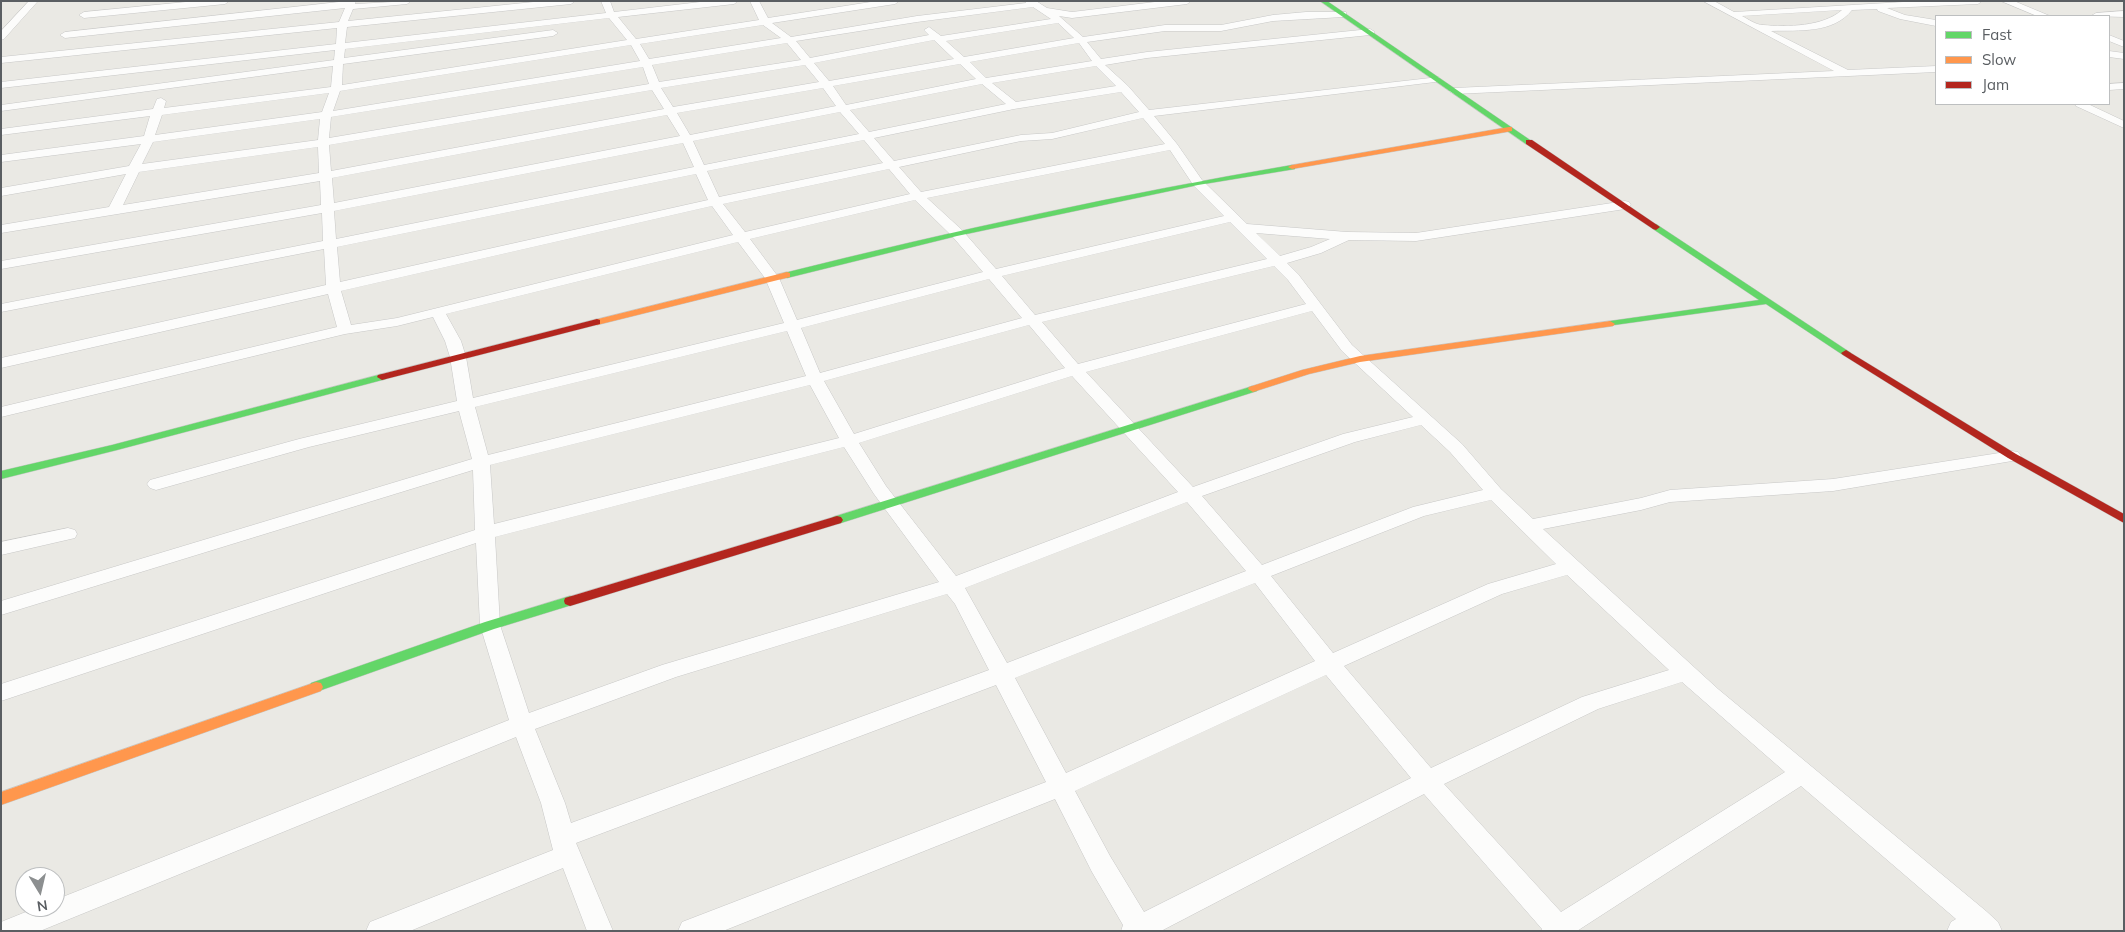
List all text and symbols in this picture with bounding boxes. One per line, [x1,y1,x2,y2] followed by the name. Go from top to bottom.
[1935,15,2110,105] legend
[1982,25,2012,44] text: Fast
[1982,50,2016,69] text: Slow
[1982,75,2009,94] text: Jam
[15,867,65,917] north arrow
[36,896,49,916] text: N

